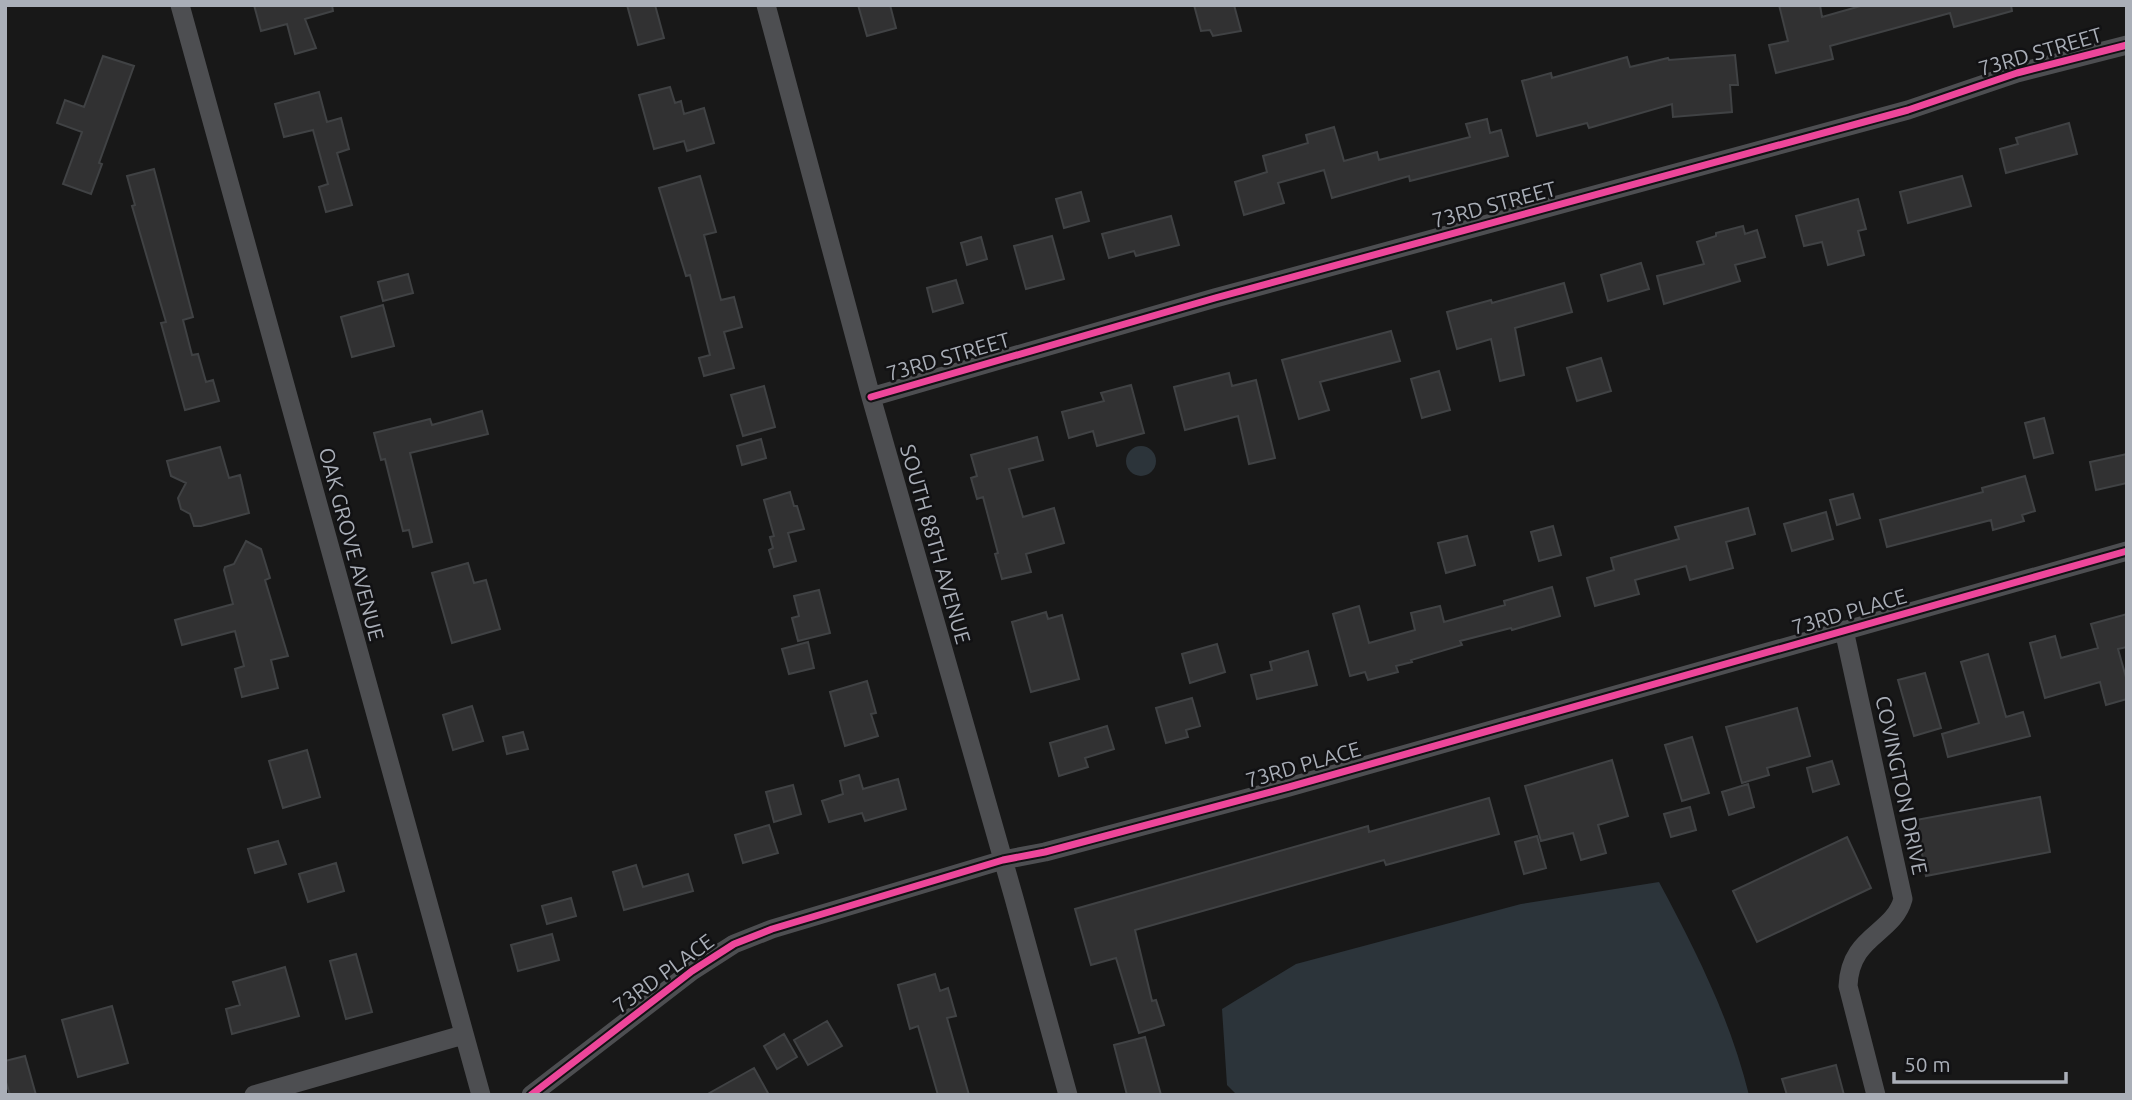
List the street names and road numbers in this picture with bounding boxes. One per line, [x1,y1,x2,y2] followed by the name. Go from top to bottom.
[1975,22,2105,80] street label: 73RD STREET
[1429,176,1559,232] street label: 73RD STREET
[883,327,1013,385] street label: 73RD STREET
[896,442,976,646] street label: SOUTH 88TH AVENUE
[315,445,389,643] street label: OAK GROVE AVENUE
[1789,583,1909,639] street label: 73RD PLACE
[1871,693,1933,877] street label: COVINGTON DRIVE
[1243,736,1363,792] street label: 73RD PLACE
[608,929,718,1017] street label: 73RD PLACE

